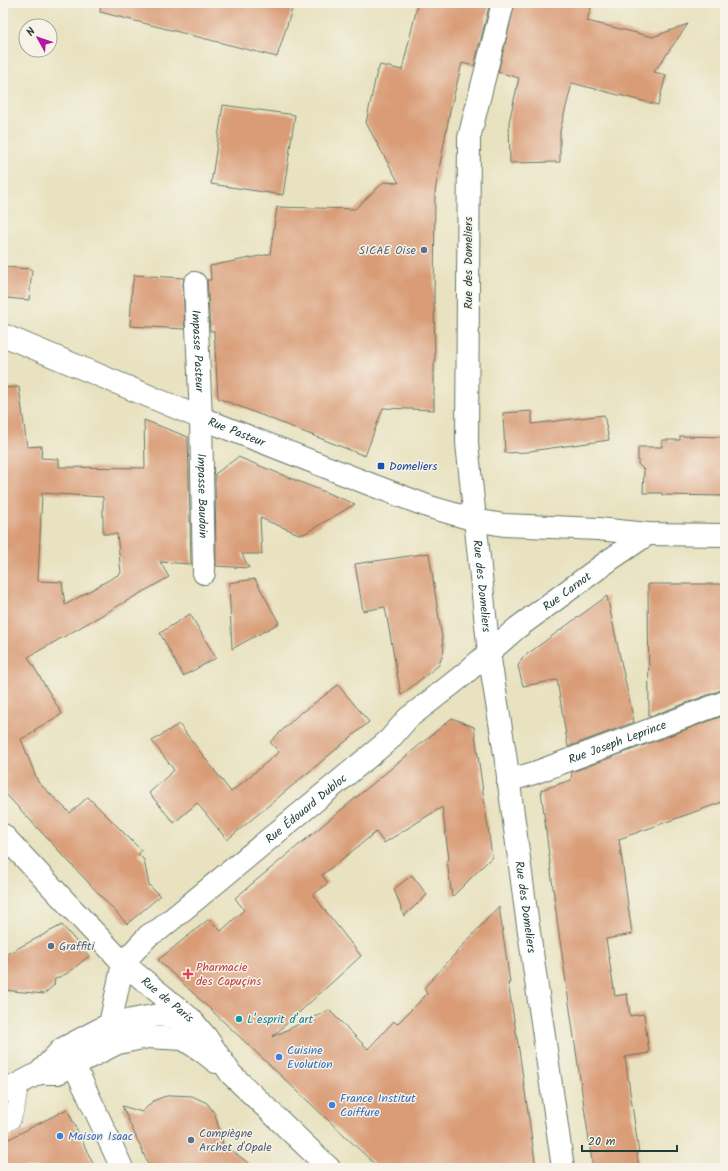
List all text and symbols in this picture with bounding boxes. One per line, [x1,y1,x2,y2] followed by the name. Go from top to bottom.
[18,18,58,58] north arrow
[22,24,40,41] text: N
[459,217,478,309] street label: Rue des Domeliers
[359,241,417,260] place label: SICAE Oise
[419,245,429,255] marker: SICAE Oise
[186,309,209,393] street label: Impasse Pasteur
[205,413,269,453] street label: Rue Pasteur
[192,453,212,539] street label: Impasse Baudoin
[389,457,437,476] place label: Domeliers
[376,461,386,471] marker: Domeliers
[467,539,496,633] street label: Rue des Domeliers
[539,567,596,616] street label: Rue Carnot
[566,715,670,769] street label: Rue Joseph Leprince
[261,769,351,848] street label: Rue Édouard Dubloc
[509,860,541,954] street label: Rue des Domeliers
[59,937,95,956] place label: Graffiti
[46,941,56,951] marker: Graffiti
[196,958,261,991] place label: Pharmacie des Capuçins
[183,969,193,979] marker: Pharmacie des Capuçins
[137,972,198,1027] street label: Rue de Paris
[247,1010,314,1029] place label: L’esprit d’art
[234,1014,244,1024] marker: L’esprit d’art
[287,1041,333,1074] place label: Cuisine Evolution
[274,1052,284,1062] marker: Cuisine Evolution
[340,1089,416,1122] place label: France Institut Coiffure
[327,1100,337,1110] marker: France Institut Coiffure
[199,1124,272,1157] place label: Compiègne Archet d'Opale
[68,1127,133,1146] place label: Maison Isaac
[582,1127,677,1153] scale bar
[55,1131,65,1141] marker: Maison Isaac
[588,1132,616,1151] text: 20 m
[186,1135,196,1145] marker: Compiègne Archet d'Opale

